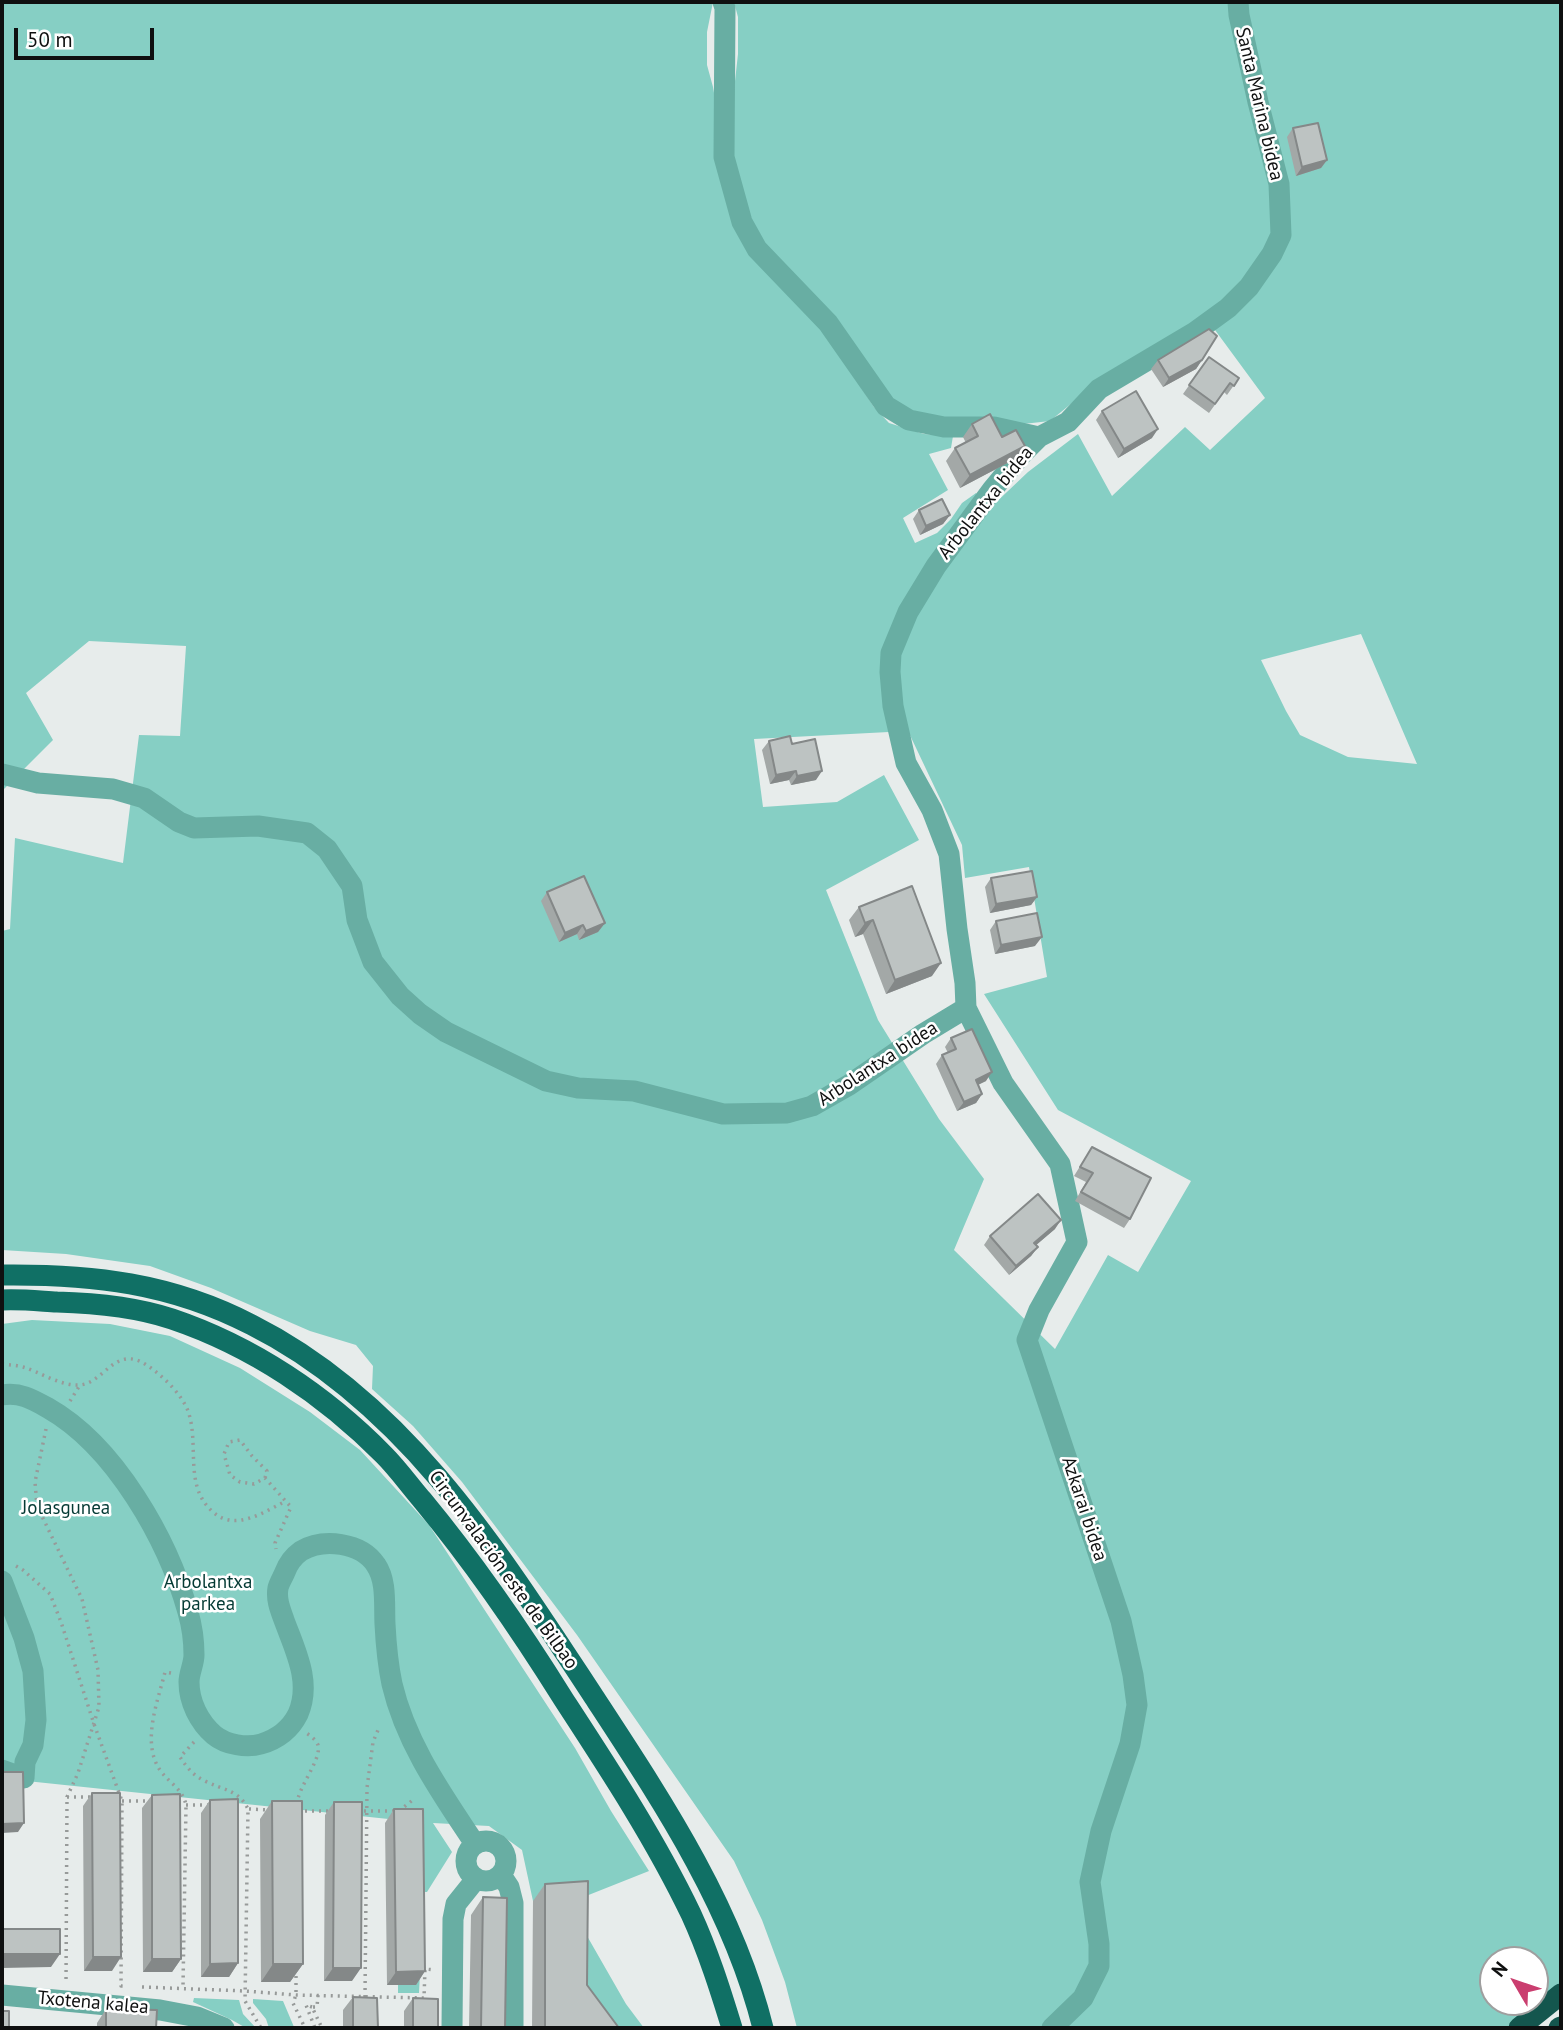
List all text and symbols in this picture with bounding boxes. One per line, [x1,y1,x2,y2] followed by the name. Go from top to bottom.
[18,14,158,58] scale bar
[1230,25,1288,183] street label: Santa Marina bidea
[27,26,73,53] text: 50 m
[934,442,1038,564] street label: Arbolantxa bidea
[814,1017,942,1111] street label: Arbolantxa bidea
[1056,1454,1112,1564] street label: Azkarai bidea
[423,1466,583,1674] street label: Circunvalación este de Bilbao
[22,1498,110,1520] park label: Jolasgunea
[164,1572,252,1616] park label: Arbolantxa parkea
[1479,1946,1549,2016] north arrow
[1486,1957,1512,1981] text: N
[36,1987,150,2019] street label: Txotena kalea

